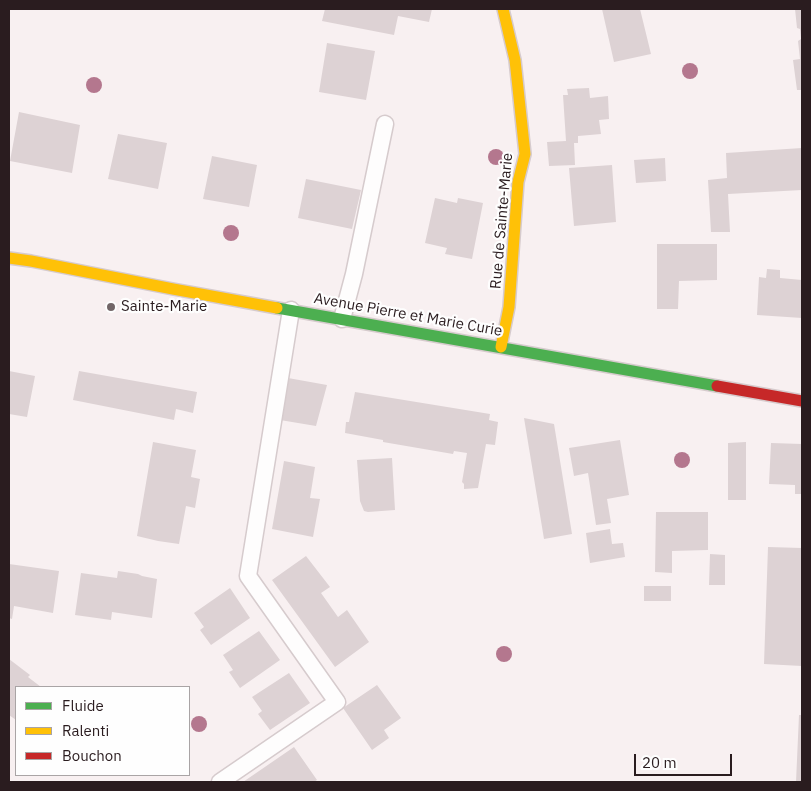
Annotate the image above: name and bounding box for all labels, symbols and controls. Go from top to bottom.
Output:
street label: Rue de Sainte-Marie [487,152,517,290]
street label: Avenue Pierre et Marie Curie [312,290,504,340]
place label: Sainte-Marie [121,298,207,316]
marker: Sainte-Marie [105,301,117,313]
legend [15,686,190,776]
text: Fluide [62,696,104,715]
text: Ralenti [62,721,109,740]
scale bar [636,744,734,776]
text: Bouchon [62,746,122,765]
text: 20 m [642,753,677,772]

